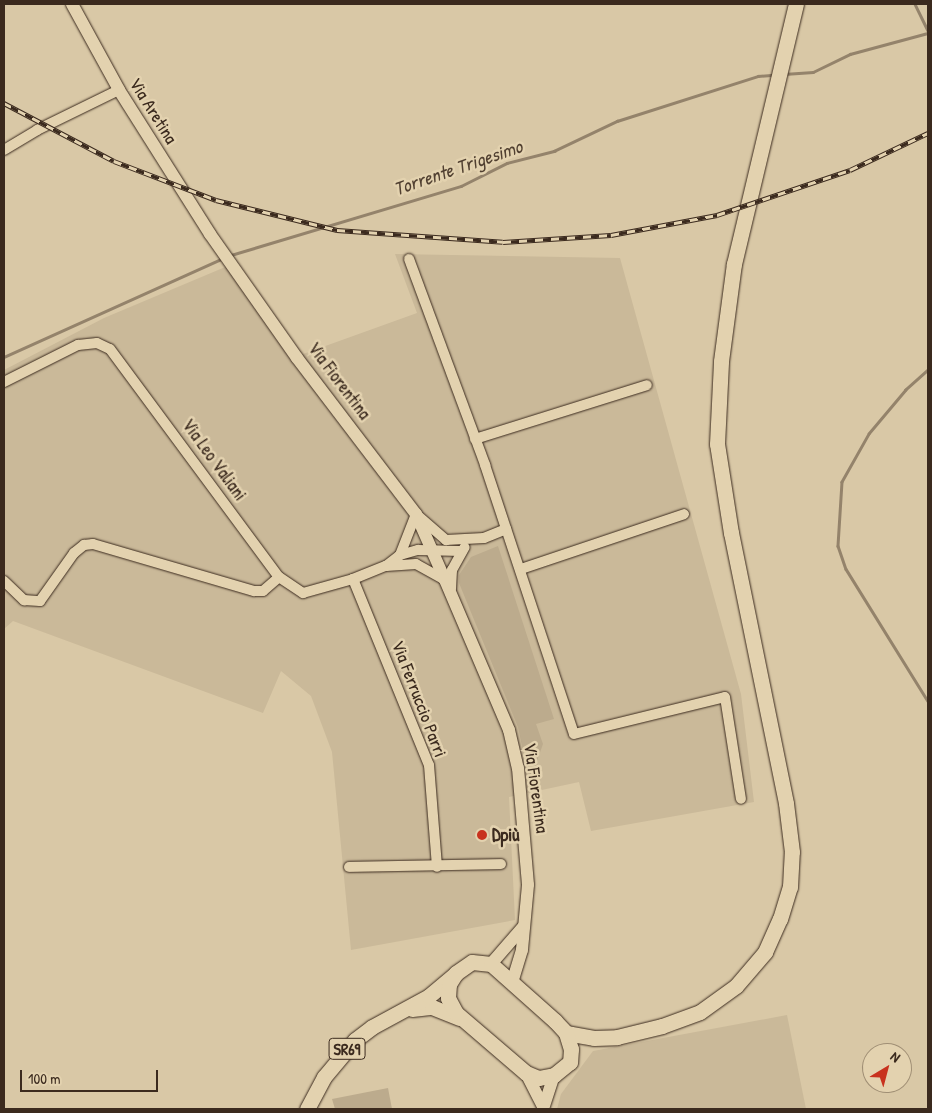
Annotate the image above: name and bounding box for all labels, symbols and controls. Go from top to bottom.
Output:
street label: Via Aretina [124,74,182,148]
water label: Torrente Trigesimo [391,135,525,201]
street label: Via Fiorentina [303,338,375,424]
street label: Via Leo Valiani [177,415,251,505]
street label: Via Ferruccio Parri [387,638,451,760]
street label: Via Fiorentina [519,741,553,835]
place label: Dpiù [492,824,519,846]
marker: Dpiù [476,829,488,841]
road number: SR69 [328,1036,366,1062]
north arrow [862,1043,912,1093]
text: N [887,1047,904,1066]
scale bar [22,1060,160,1092]
text: 100 m [28,1068,61,1089]

